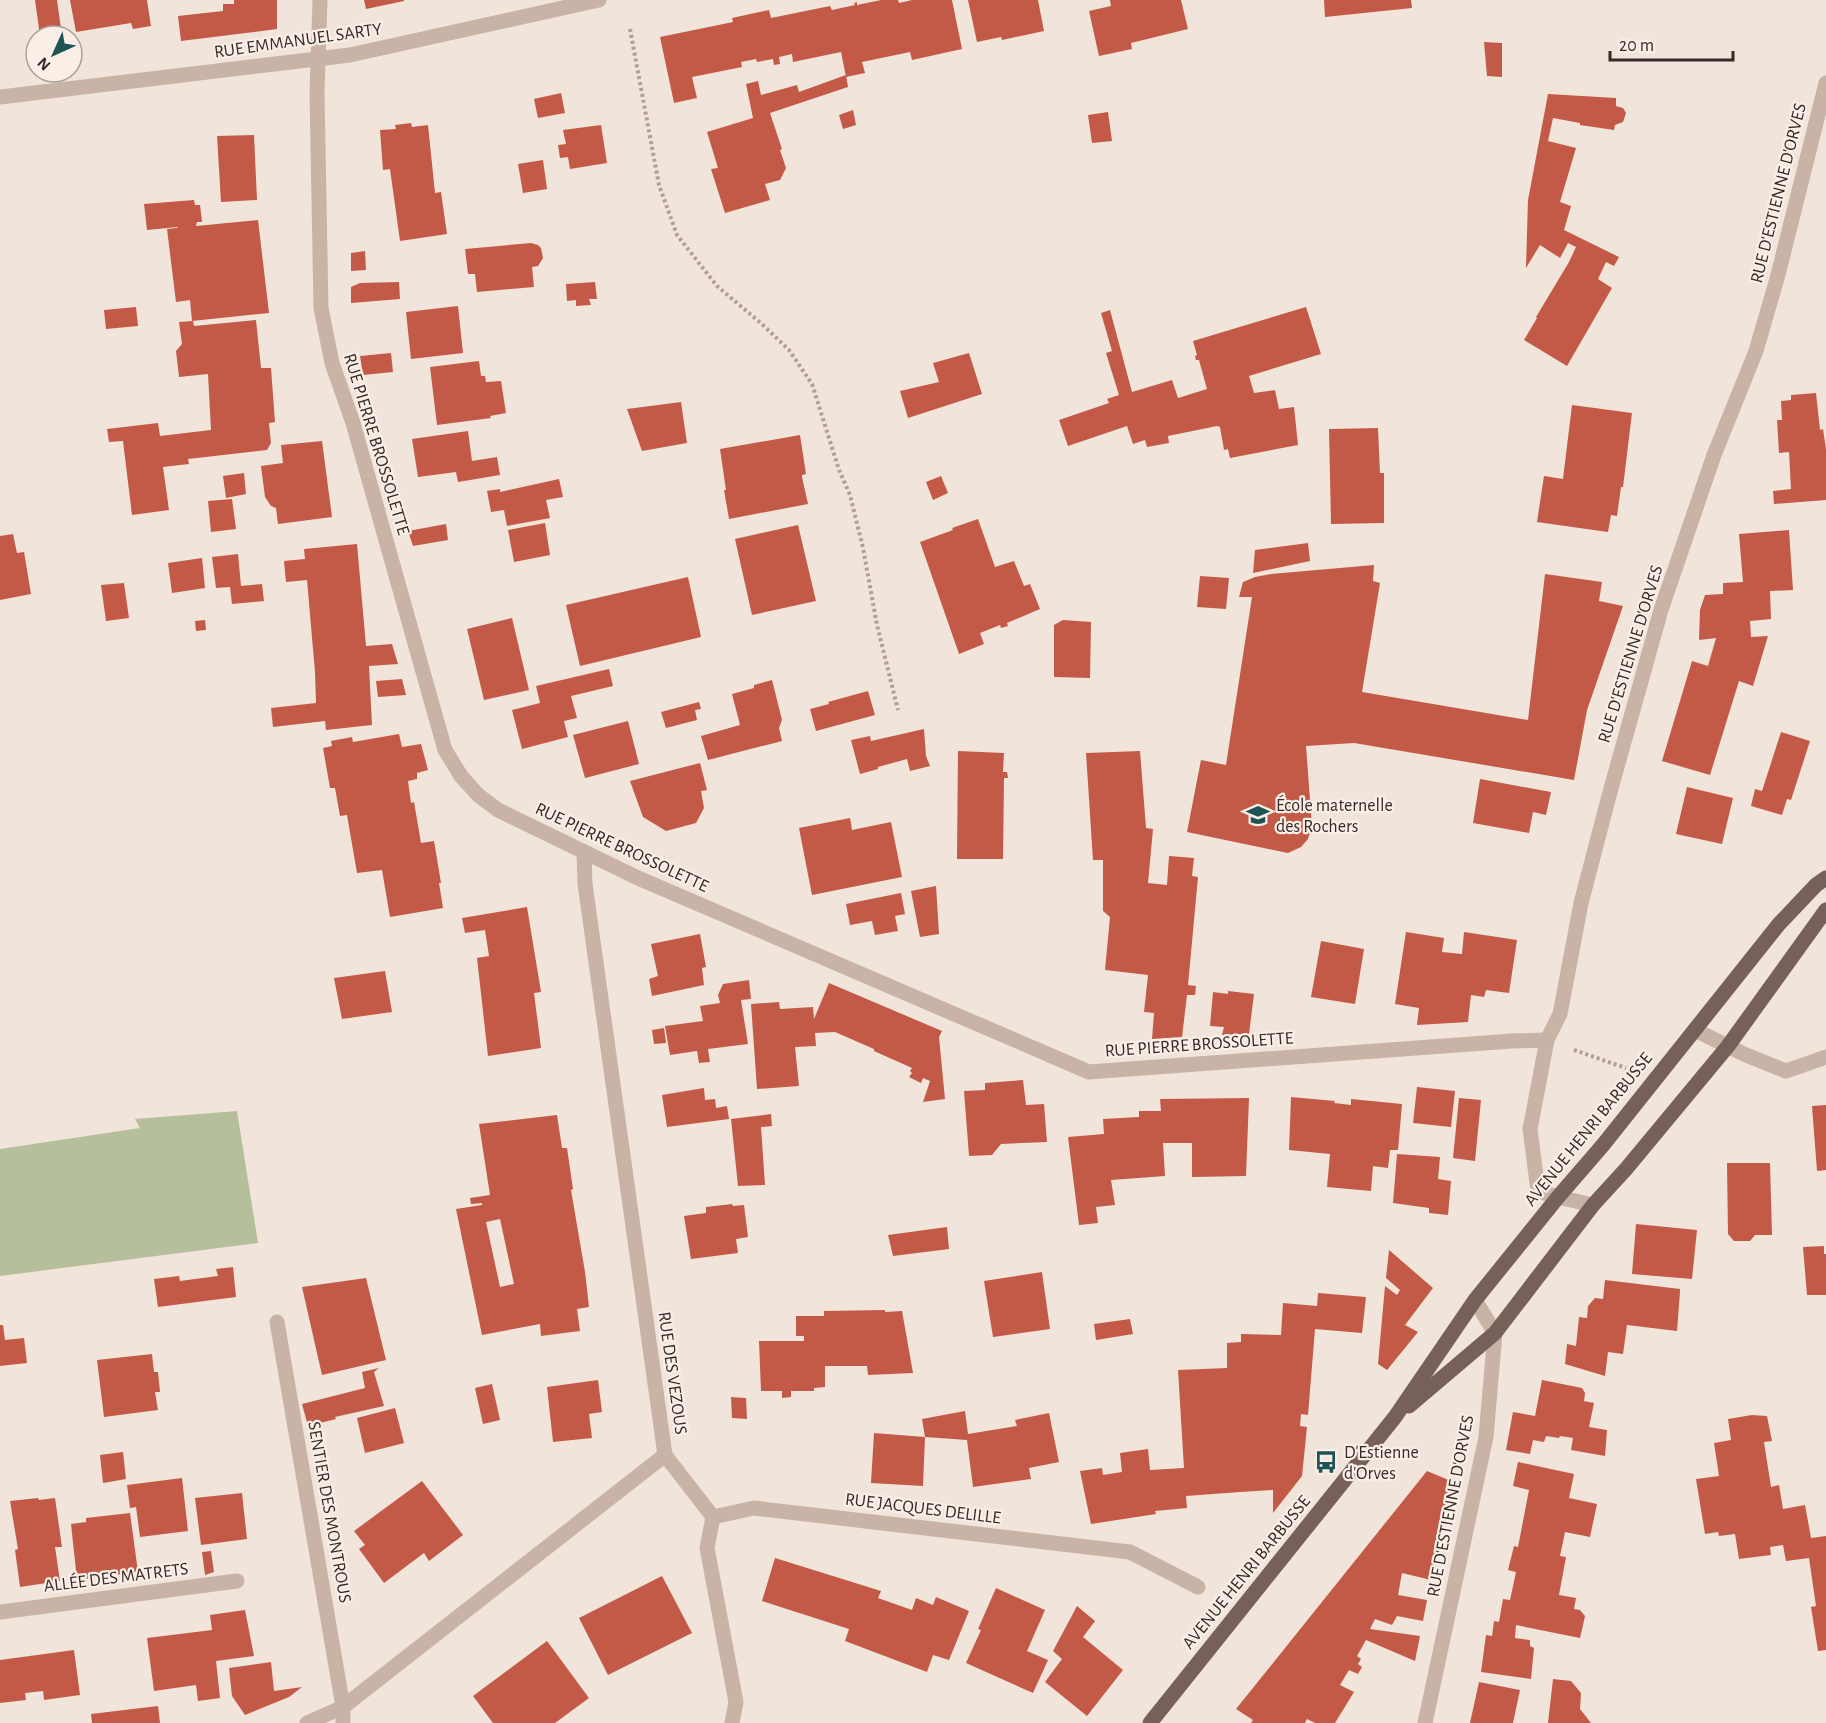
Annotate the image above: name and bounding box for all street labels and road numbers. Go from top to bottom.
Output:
street label: RUE EMMANUEL SARTY [213,20,384,62]
street label: RUE D'ESTIENNE D'ORVES [1748,101,1810,285]
street label: RUE PIERRE BROSSOLETTE [340,351,412,538]
street label: RUE D'ESTIENNE D'ORVES [1595,563,1667,745]
street label: RUE PIERRE BROSSOLETTE [532,800,711,896]
street label: RUE PIERRE BROSSOLETTE [1104,1029,1294,1061]
street label: AVENUE HENRI BARBUSSE [1521,1049,1656,1210]
street label: RUE DES VEZOUS [654,1311,690,1436]
street label: RUE D'ESTIENNE D'ORVES [1425,1414,1477,1599]
street label: SENTIER DES MONTROUS [304,1420,354,1604]
street label: RUE JACQUES DELILLE [844,1491,1002,1528]
street label: AVENUE HENRI BARBUSSE [1179,1492,1314,1653]
street label: ALLÉE DES MATRETS [42,1557,189,1596]

